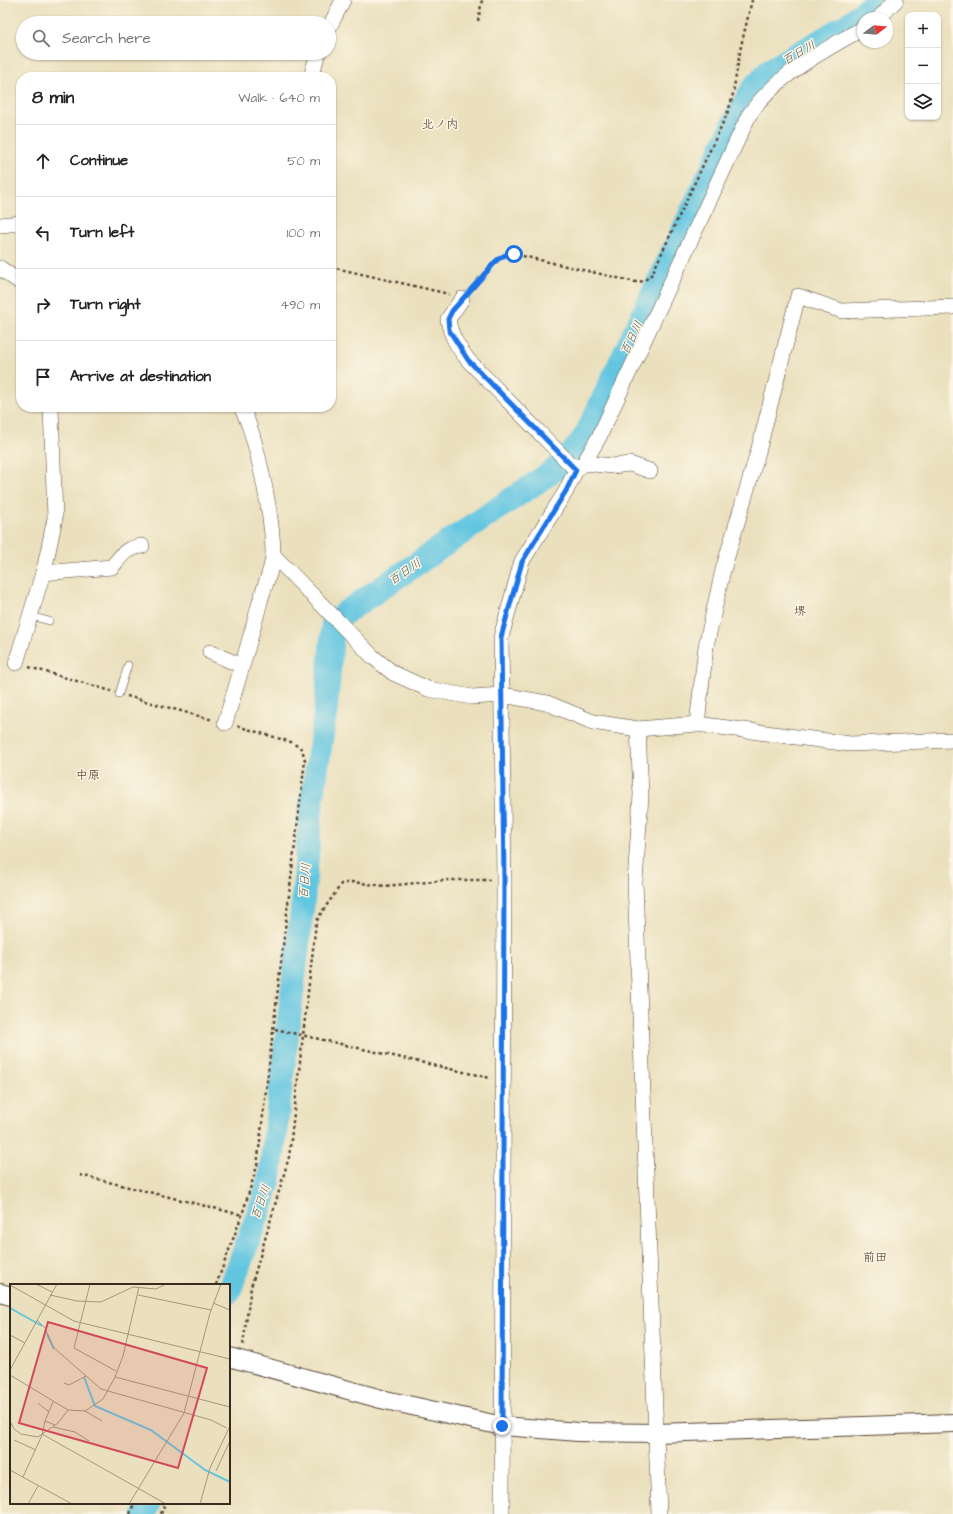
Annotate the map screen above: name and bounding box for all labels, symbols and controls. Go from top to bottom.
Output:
north arrow [857,12,893,48]
map controls [905,12,941,120]
button: + [905,12,941,48]
search box [16,16,336,60]
icon: search [30,27,52,49]
text: Search here [62,28,151,49]
water label: 百日川 [779,37,819,69]
button: − [905,48,941,84]
button: layers [905,84,941,120]
text: 8 min [32,86,74,110]
text: Walk · 640 m [238,89,320,107]
district label: 北ノ内 [422,116,458,133]
icon: ahead [32,150,54,172]
text: Continue [70,150,128,171]
text: 50 m [287,152,320,170]
icon: left [32,222,54,244]
text: Turn left [70,222,134,243]
text: 100 m [287,224,320,242]
route start [505,245,523,263]
icon: right [32,294,54,316]
text: Turn right [70,294,141,315]
text: 490 m [280,296,320,314]
water label: 百日川 [617,318,647,358]
icon: arrive [32,366,54,388]
text: Arrive at destination [70,366,211,387]
water label: 百日川 [385,555,425,589]
district label: 堺 [794,603,806,620]
district label: 中原 [76,767,100,784]
water label: 百日川 [295,862,315,900]
water label: 百日川 [247,1182,275,1222]
district label: 前田 [863,1249,887,1266]
inset map [10,1284,230,1504]
route end [493,1417,511,1435]

